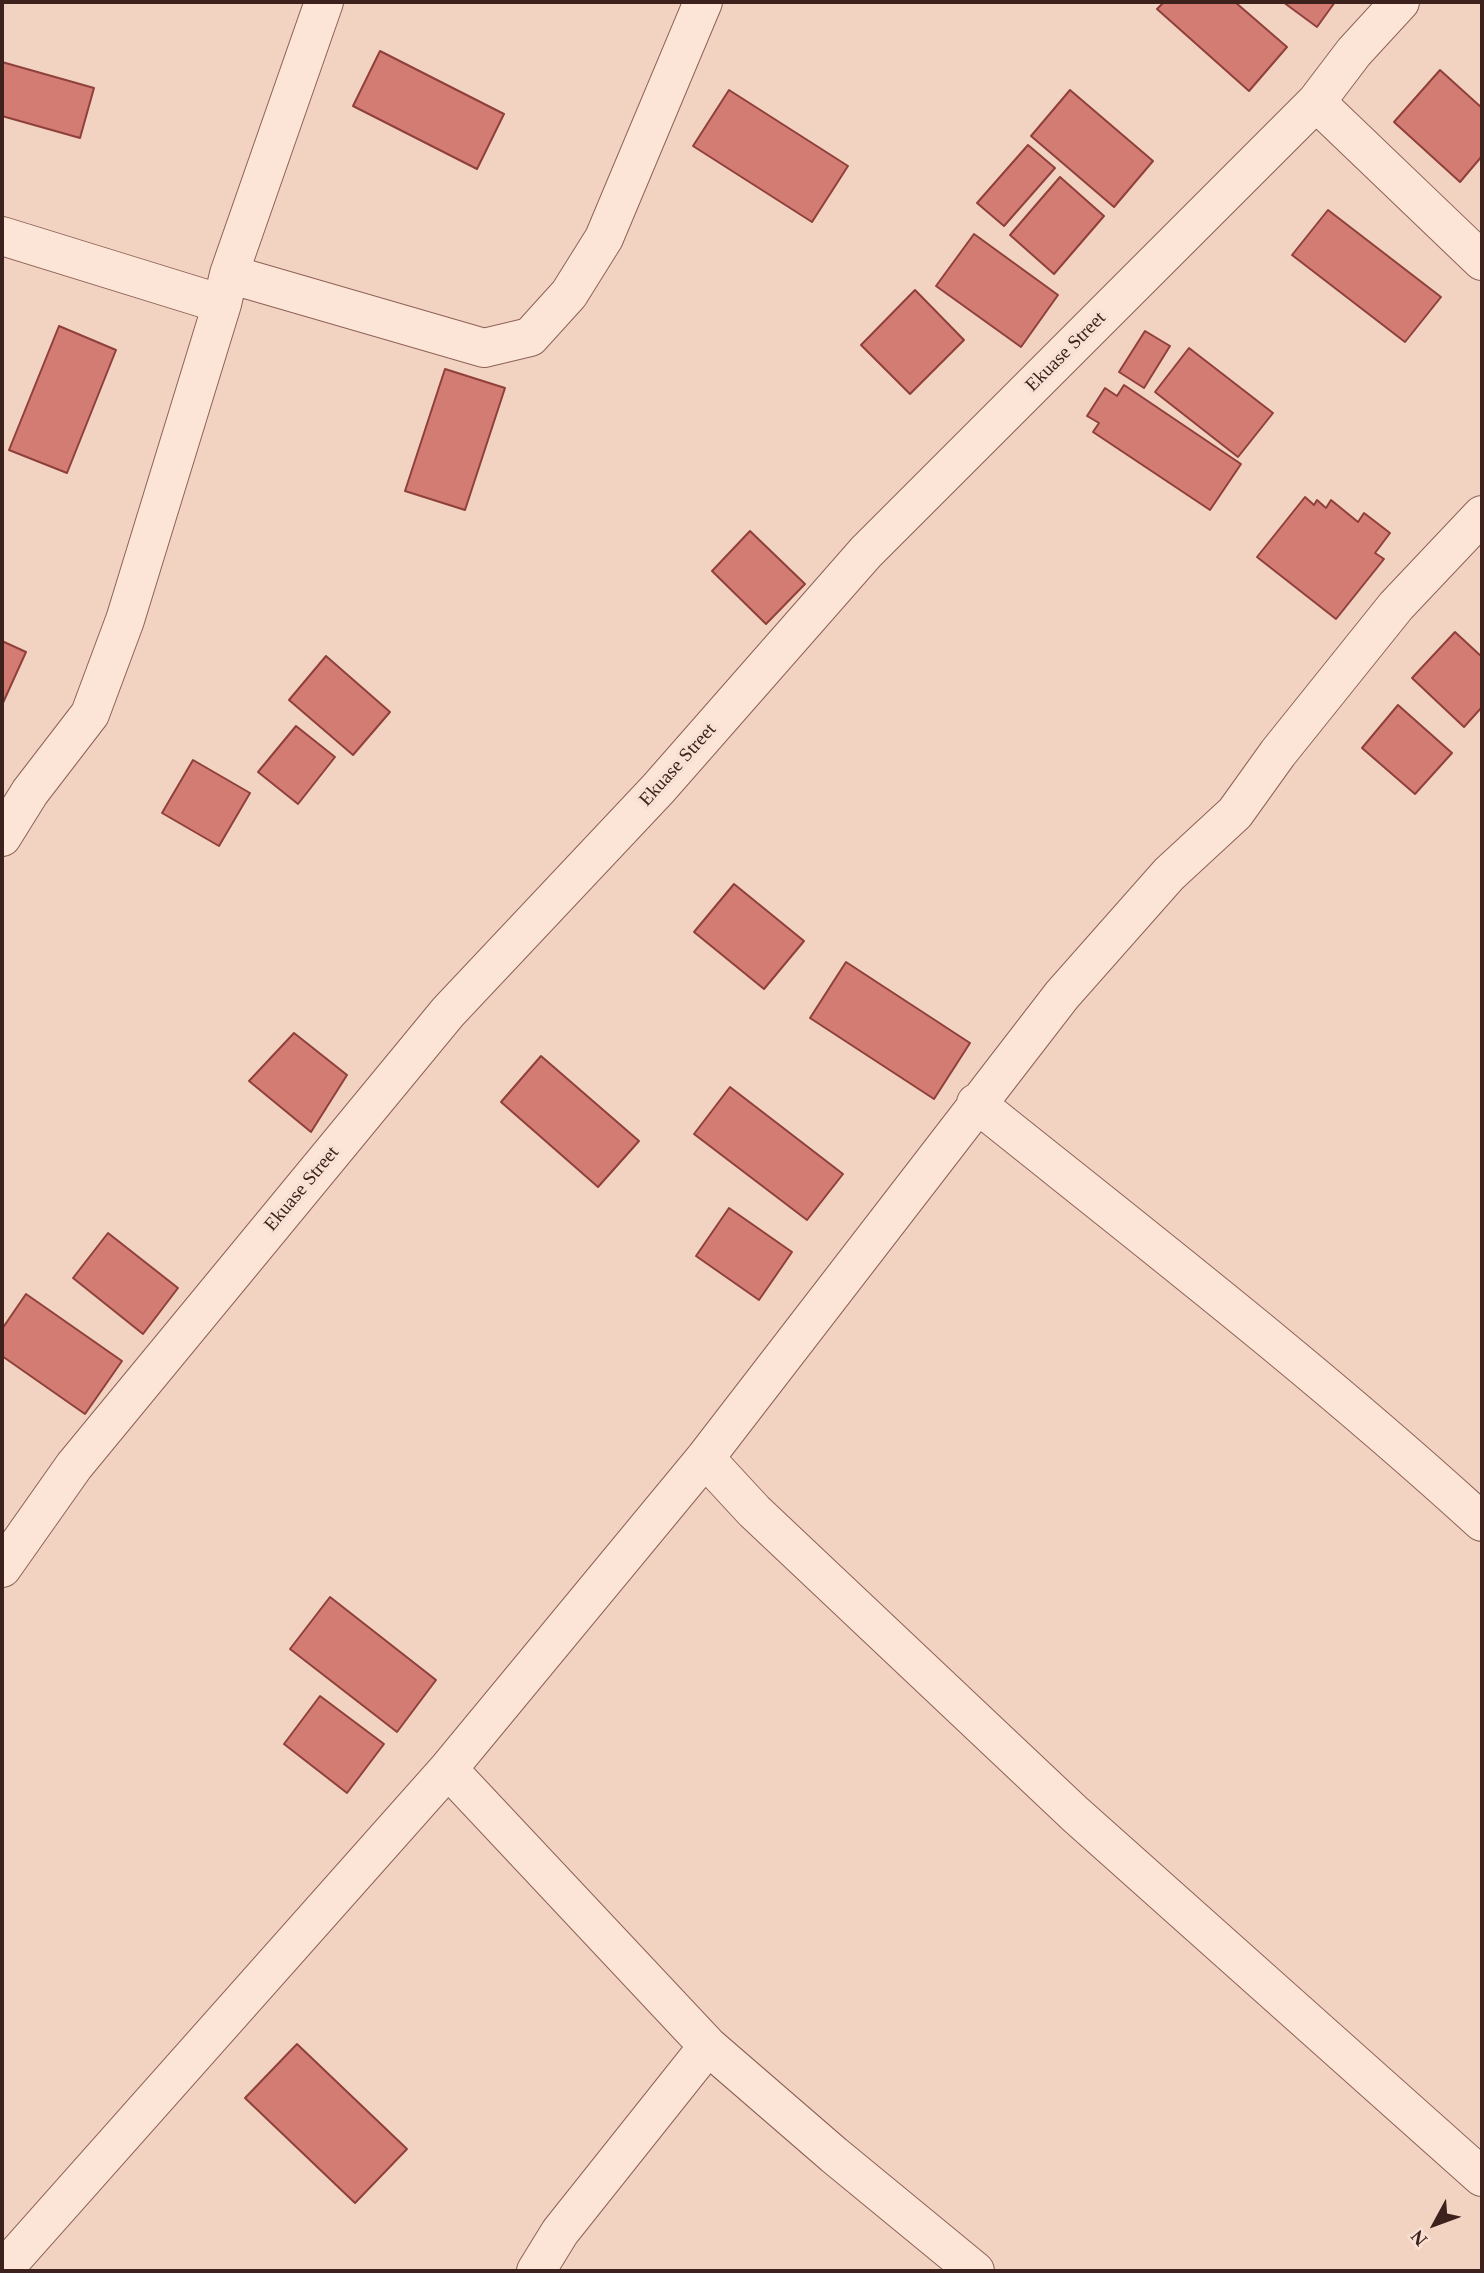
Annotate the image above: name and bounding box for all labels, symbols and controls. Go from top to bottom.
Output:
street label: Ekuase Street [1021,307,1111,397]
street label: Ekuase Street [635,719,721,811]
street label: Ekuase Street [260,1142,344,1236]
north arrow [1400,2189,1470,2259]
text: N [1406,2226,1431,2250]

